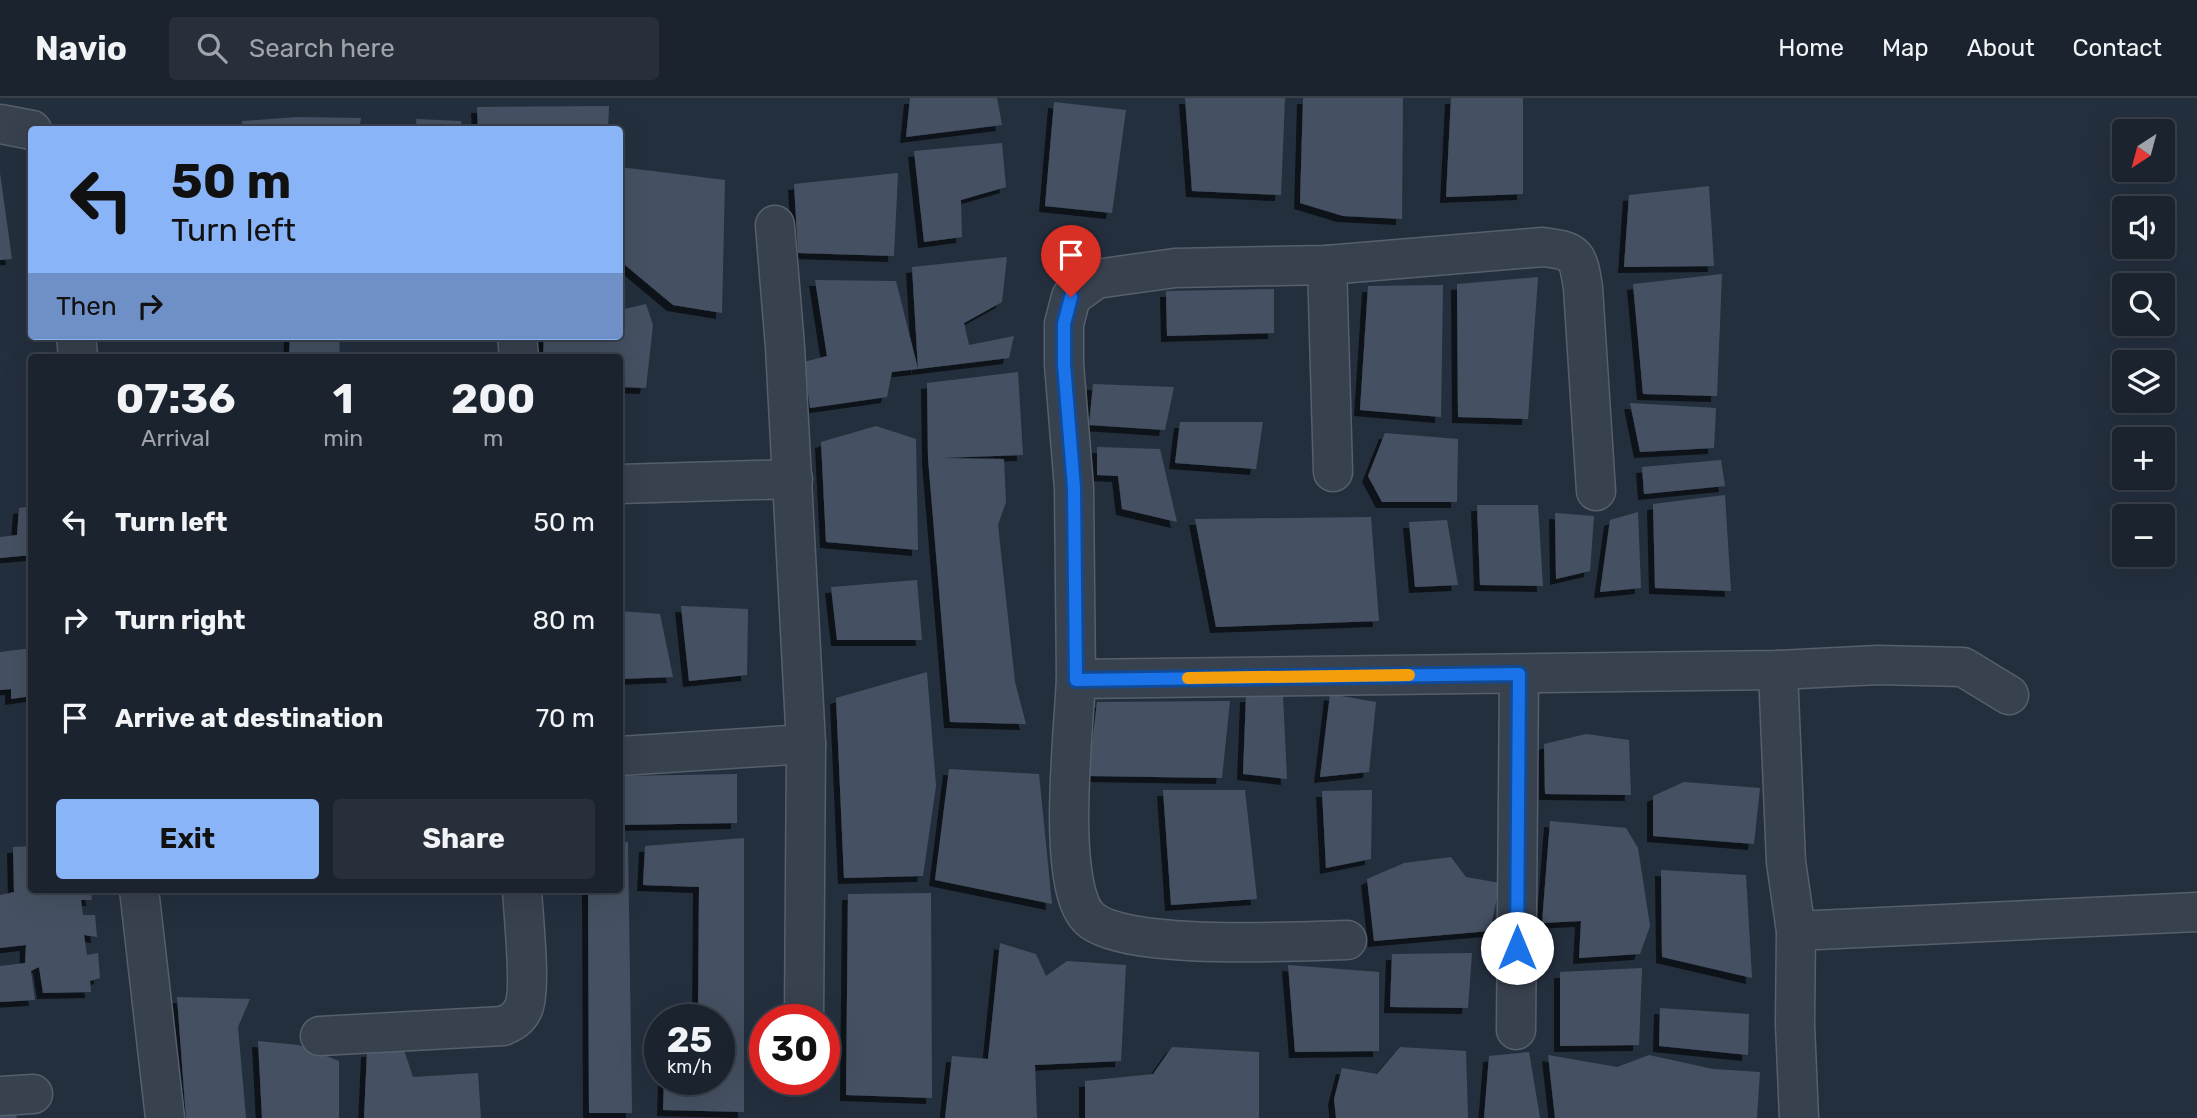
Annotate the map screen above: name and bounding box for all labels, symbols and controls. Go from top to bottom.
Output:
search box [169,17,659,80]
text: Navio [35,29,127,68]
icon: search [193,29,231,67]
text: Search here [249,33,395,64]
text: Home [1778,34,1844,62]
text: Map [1882,34,1929,62]
text: About [1967,34,2035,62]
text: Contact [2073,34,2162,62]
north arrow [2112,119,2175,182]
map controls [2112,119,2175,567]
text: 50 m [171,152,291,210]
icon: left [56,154,147,245]
button: sound [2112,196,2175,259]
text: Turn left [171,211,296,249]
pin [1041,225,1101,297]
icon: arrive [1052,236,1090,274]
button: search [2112,273,2175,336]
icon: right [131,287,169,325]
text: Then [56,291,117,322]
button: layers [2112,350,2175,413]
text: 07:36 [116,374,236,424]
text: 1 [333,374,354,424]
text: 200 [451,374,535,424]
text: Arrival [141,424,210,452]
text: min [323,424,363,452]
text: m [483,424,503,452]
button: + [2112,427,2175,490]
icon: left [56,503,94,541]
button: − [2112,504,2175,567]
text: Turn left [115,507,227,538]
text: 50 m [534,507,595,538]
icon: right [56,601,94,639]
text: Turn right [115,605,245,636]
text: 80 m [532,605,595,636]
icon: arrive [56,699,94,737]
text: Arrive at destination [115,703,383,734]
text: 70 m [536,703,595,734]
button: Exit [56,799,319,879]
button: Share [333,799,595,879]
position arrow [1480,911,1554,985]
speed limit sign: 30 [749,1004,840,1095]
text: 25 [667,1019,712,1061]
text: km/h [667,1056,712,1078]

